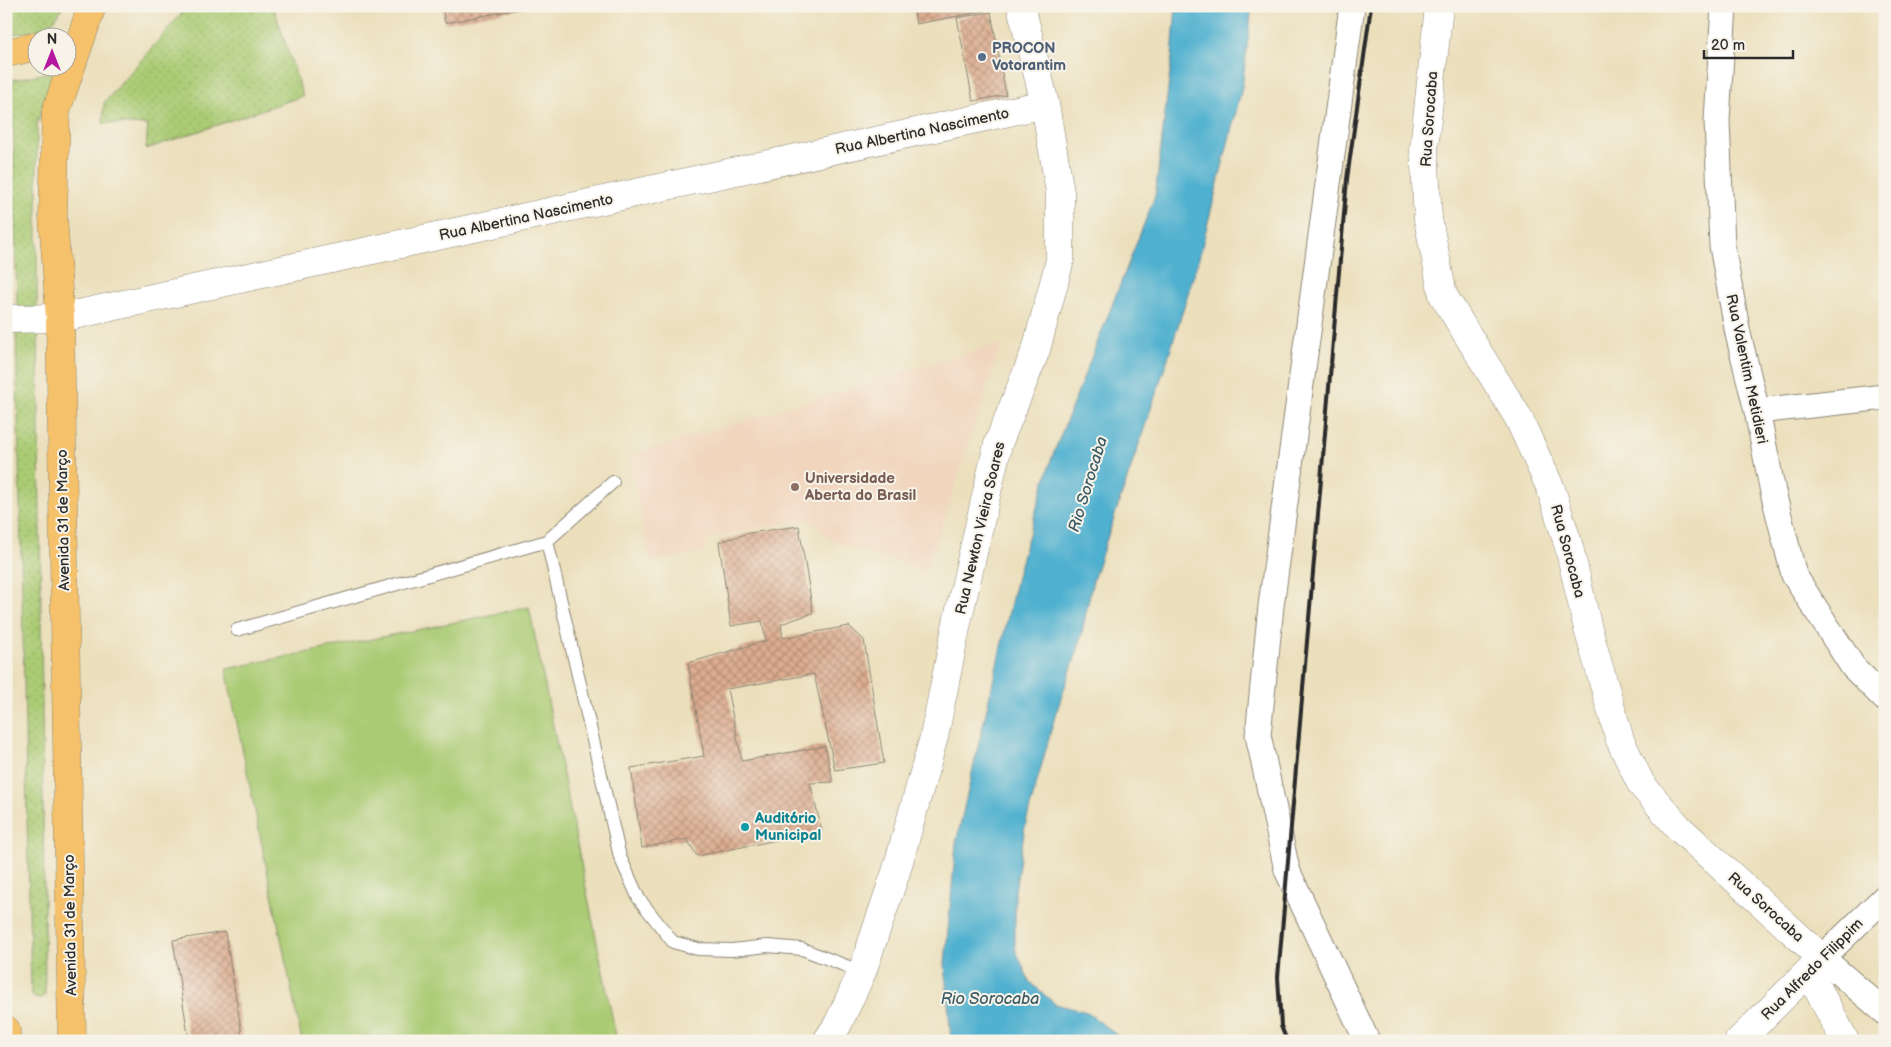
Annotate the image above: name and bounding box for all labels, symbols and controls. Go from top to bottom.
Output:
north arrow [28,28,78,78]
scale bar [1704,28,1792,60]
text: N [47,31,57,48]
text: 20 m [1711,36,1745,55]
place label: PROCON Votorantim [992,39,1066,75]
marker: PROCON Votorantim [976,51,988,63]
street label: Rua Sorocaba [1417,71,1442,168]
street label: Rua Albertina Nascimento [833,104,1011,159]
street label: Rua Albertina Nascimento [437,190,615,245]
street label: Rua Valentim Metidieri [1721,292,1772,446]
water label: Rio Sorocaba [1065,434,1112,534]
street label: Rua Newton Vieira Soares [951,439,1010,616]
street label: Avenida 31 de Março [53,449,74,591]
place label: Universidade Aberta do Brasil [804,469,916,505]
marker: Universidade Aberta do Brasil [789,481,801,493]
street label: Rua Sorocaba [1546,502,1589,600]
place label: Auditório Municipal [754,809,821,845]
marker: Auditório Municipal [739,821,751,833]
street label: Avenida 31 de Março [60,854,81,996]
street label: Rua Sorocaba [1724,868,1808,947]
street label: Rua Alfredo Filippim [1757,914,1867,1024]
water label: Rio Sorocaba [941,990,1039,1009]

